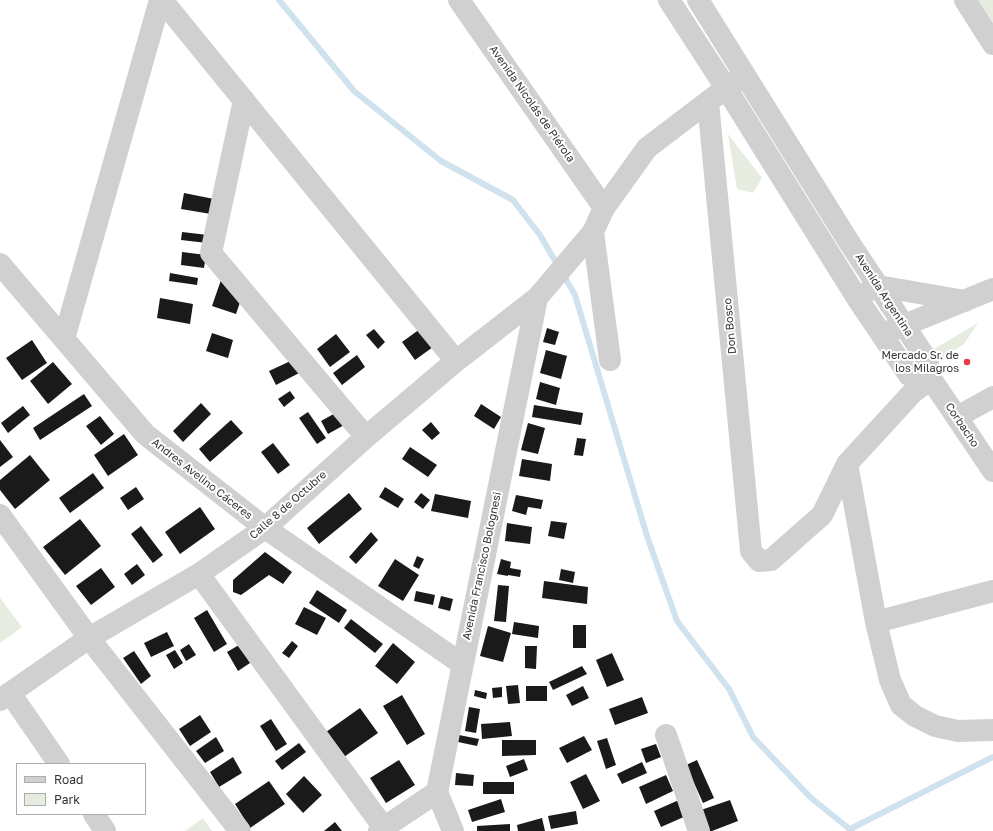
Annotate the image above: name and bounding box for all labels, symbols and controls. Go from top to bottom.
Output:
street label: Avenida Nicolás de Piérola [487,43,577,165]
street label: Avenida Argentina [852,251,916,339]
street label: Don Bosco [721,297,739,355]
place label: Mercado Sr. de los Milagros [881,349,959,375]
marker: Mercado Sr. de los Milagros [962,357,972,367]
street label: Corbacho [942,400,982,450]
street label: Andres Avelino Cáceres [149,436,255,522]
street label: Calle 8 de Octubre [247,468,329,542]
street label: Avenida Francisco Bolognesi [460,491,504,641]
legend [16,763,146,815]
text: Road [54,772,83,787]
text: Park [54,792,80,807]

